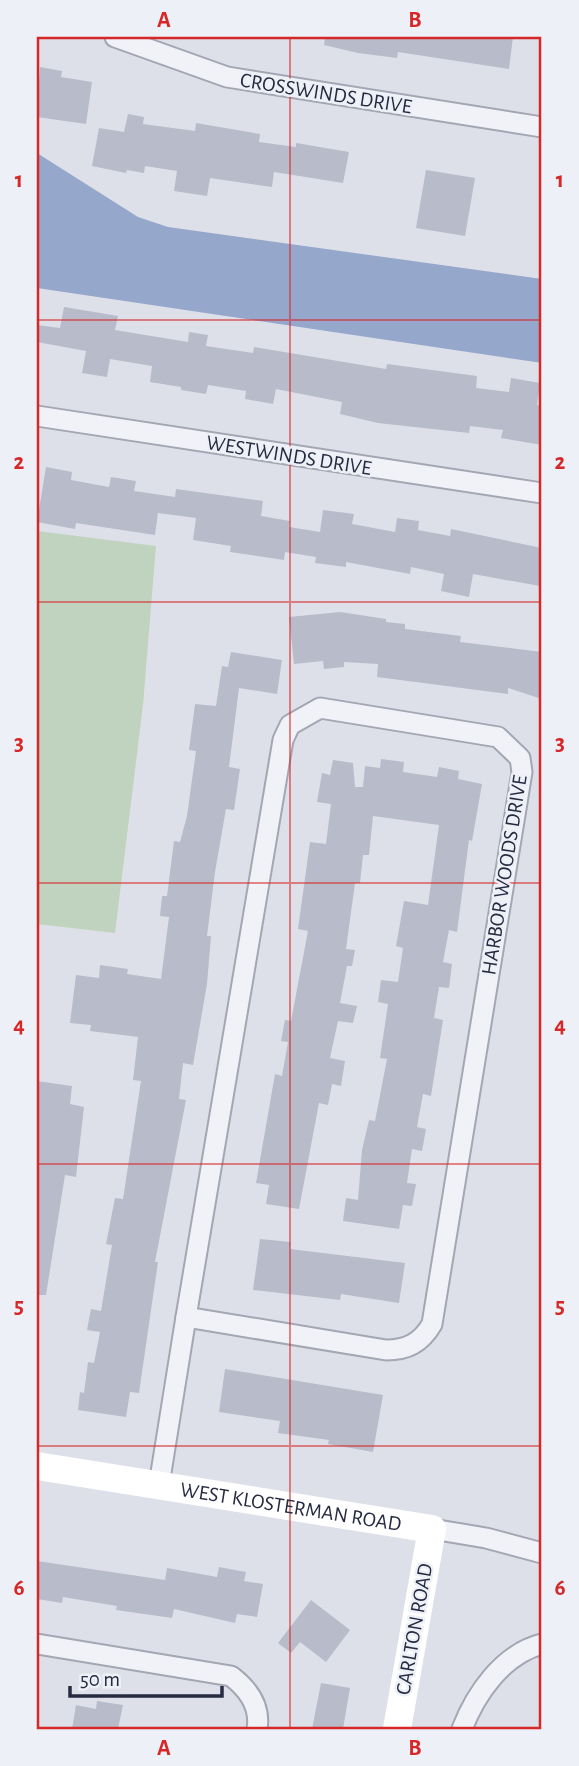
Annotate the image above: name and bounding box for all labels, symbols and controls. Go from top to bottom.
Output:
text: A [157,9,171,32]
text: B [408,9,422,32]
street label: CROSSWINDS DRIVE [239,70,413,117]
text: 1 [15,169,23,192]
text: 1 [556,169,564,192]
street label: WESTWINDS DRIVE [205,432,373,479]
text: 2 [14,451,25,474]
text: 2 [555,451,566,474]
text: 3 [14,732,24,755]
text: 3 [555,732,565,755]
street label: HARBOR WOODS DRIVE [478,773,531,977]
text: 4 [13,1014,25,1037]
text: 4 [554,1014,566,1037]
text: 5 [14,1295,24,1318]
text: 5 [555,1295,565,1318]
street label: WEST KLOSTERMAN ROAD [179,1479,403,1535]
street label: CARLTON ROAD [393,1562,436,1696]
text: 6 [13,1577,25,1600]
text: 6 [554,1577,566,1600]
scale bar [70,1654,222,1698]
text: 50 m [80,1669,120,1690]
text: A [157,1737,171,1760]
text: B [408,1737,422,1760]

